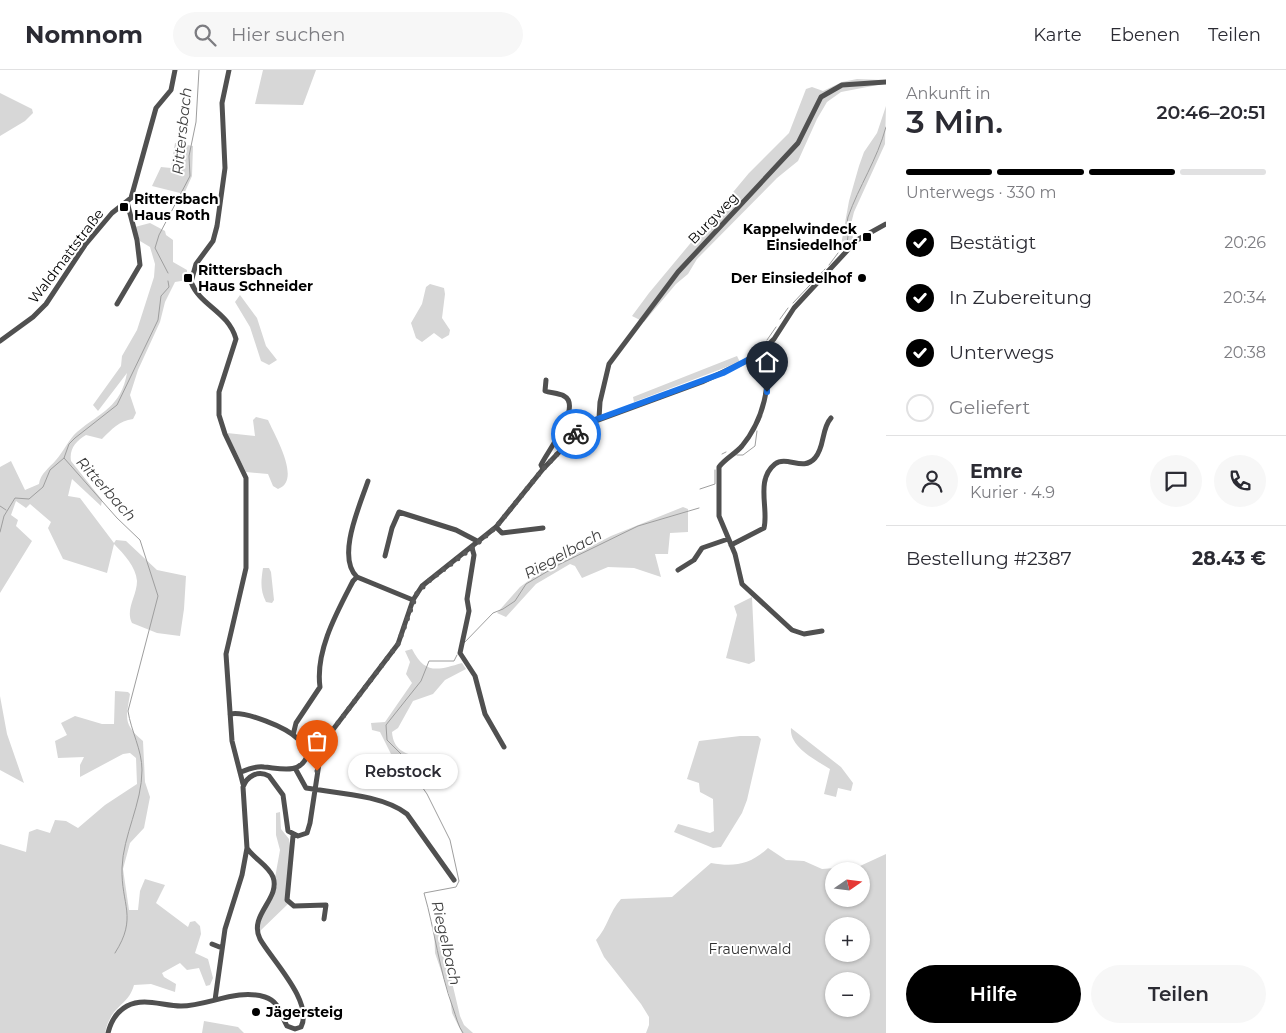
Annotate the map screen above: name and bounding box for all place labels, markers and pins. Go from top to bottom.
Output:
place label: Rittersbach Haus Roth [134,190,219,224]
marker: Rittersbach Haus Roth [118,201,130,213]
place label: Kappelwindeck Einsiedelhof [743,220,858,254]
marker: Kappelwindeck Einsiedelhof [861,231,873,243]
place label: Rittersbach Haus Schneider [198,261,313,295]
place label: Der Einsiedelhof [731,269,853,287]
marker: Rittersbach Haus Schneider [182,272,194,284]
marker: Der Einsiedelhof [856,272,868,284]
pin [746,341,788,392]
pin [296,720,338,771]
callout: Rebstock [347,754,457,788]
place label: Jägersteig [265,1003,343,1021]
marker: Jägersteig [250,1006,262,1018]

